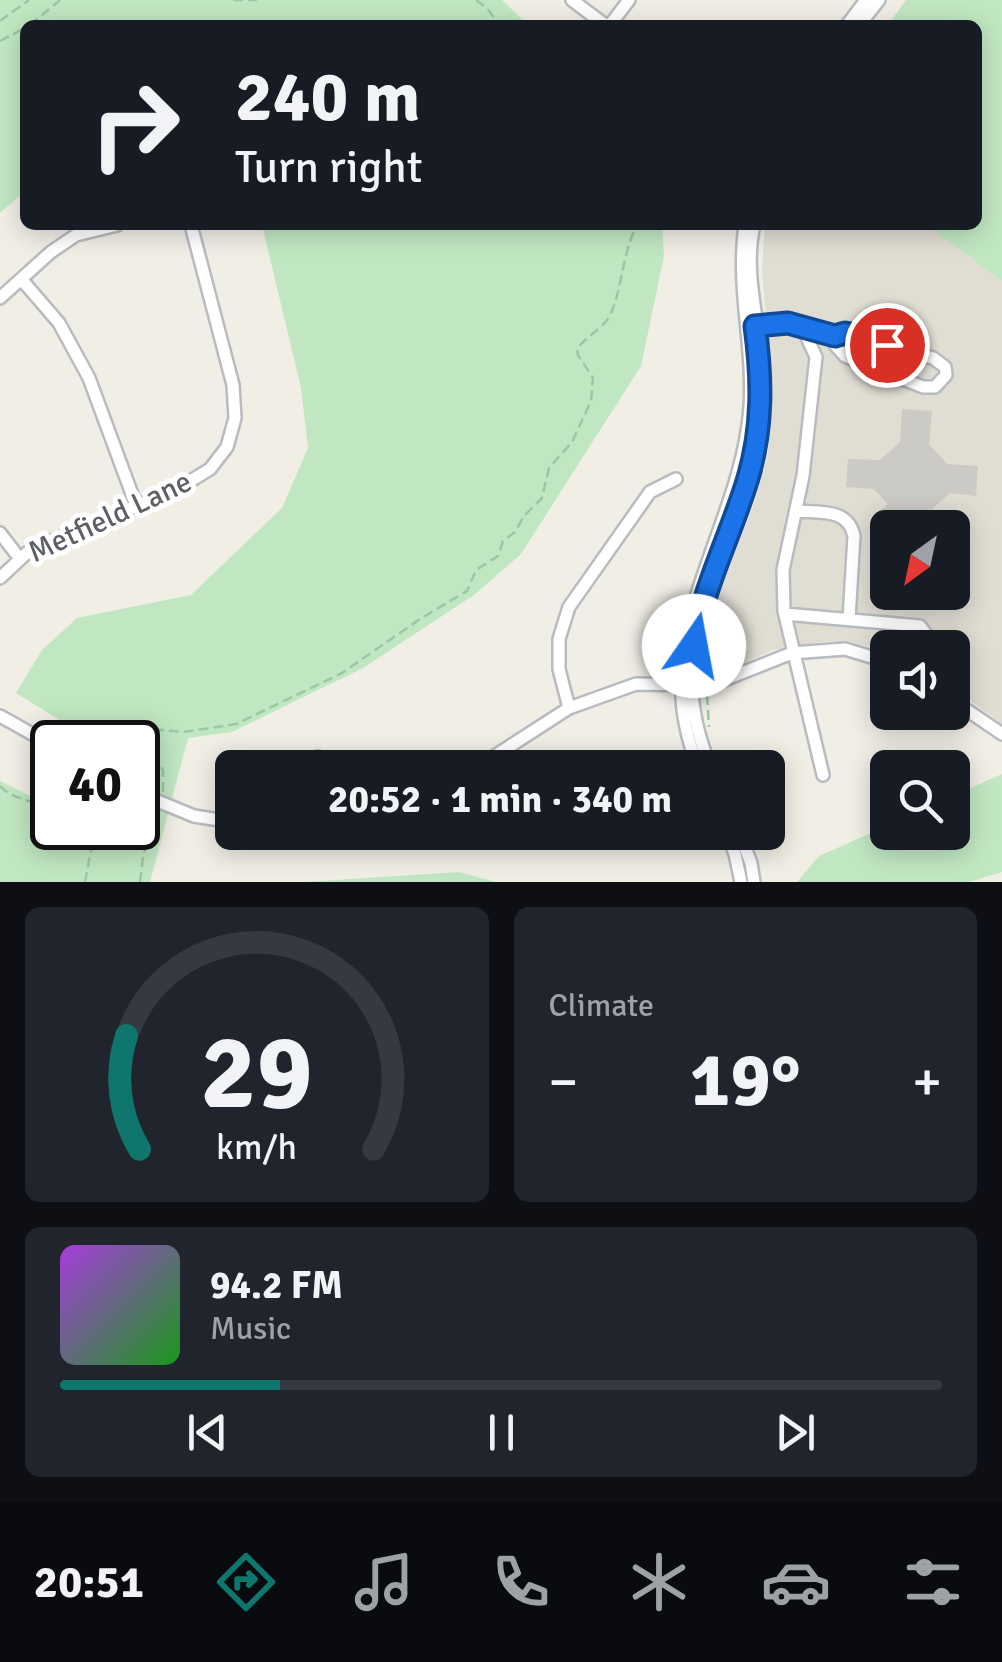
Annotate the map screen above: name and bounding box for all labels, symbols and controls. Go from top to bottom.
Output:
text: 240 m [235,54,420,140]
icon: right [70,60,200,190]
text: Turn right [235,140,423,195]
pin [845,303,930,388]
icon: arrive [860,318,915,373]
street label: Metfield Lane [23,463,197,571]
north arrow [870,510,970,610]
map controls [870,510,970,850]
position arrow [642,594,746,698]
button: sound [870,630,970,730]
speed limit sign: 40 [30,720,160,850]
button: search [870,750,970,850]
text: 20:52 · 1 min · 340 m [328,776,672,823]
text: Climate [549,986,654,1025]
text: 29 [201,1009,313,1137]
text: 19° [690,1034,801,1127]
text: − [549,1048,578,1116]
text: + [912,1048,942,1116]
text: km/h [216,1125,297,1169]
text: 94.2 FM [210,1262,343,1309]
text: Music [210,1309,291,1348]
icon: previous [180,1405,235,1460]
icon: pause [474,1405,529,1460]
icon: next [768,1405,823,1460]
icon: directions [211,1547,281,1617]
icon: music [349,1547,419,1617]
icon: phone [486,1547,556,1617]
icon: climate [624,1547,694,1617]
icon: car [761,1547,831,1617]
icon: filters [898,1547,968,1617]
text: 20:51 [34,1555,144,1610]

